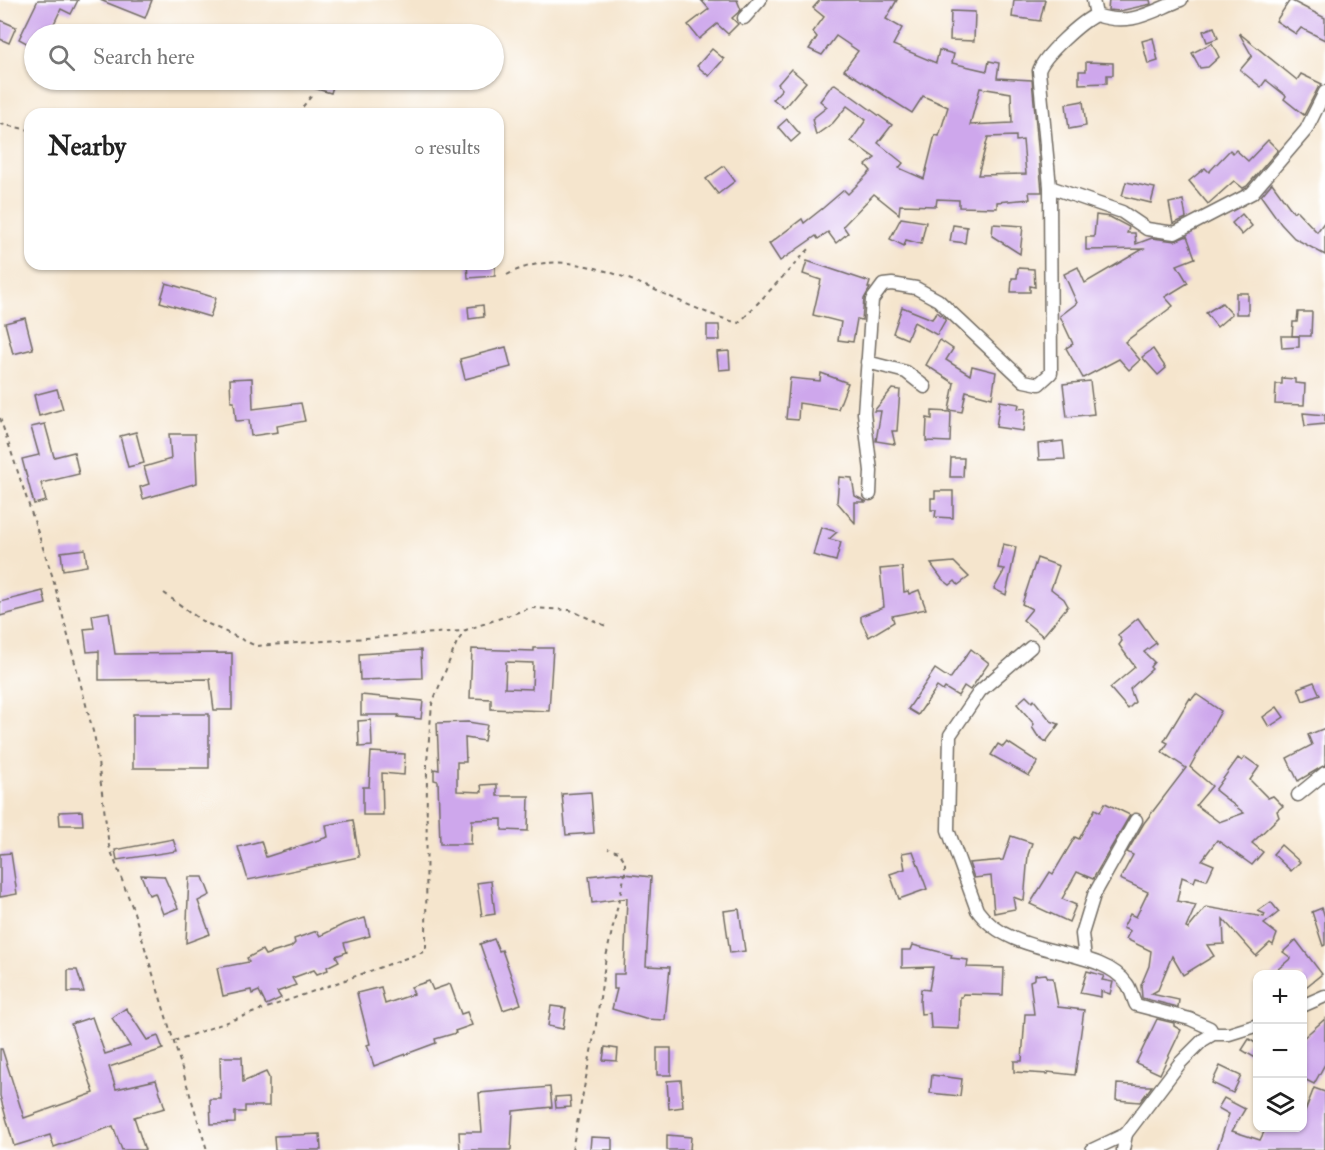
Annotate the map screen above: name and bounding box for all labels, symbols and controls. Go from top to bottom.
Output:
search box [24,24,504,90]
icon: search [45,41,78,74]
text: Search here [93,43,195,71]
text: Nearby [48,131,126,163]
text: 0 results [414,135,480,160]
map controls [1253,970,1307,1132]
button: + [1253,970,1307,1024]
button: − [1253,1024,1307,1078]
button: layers [1253,1078,1307,1132]

